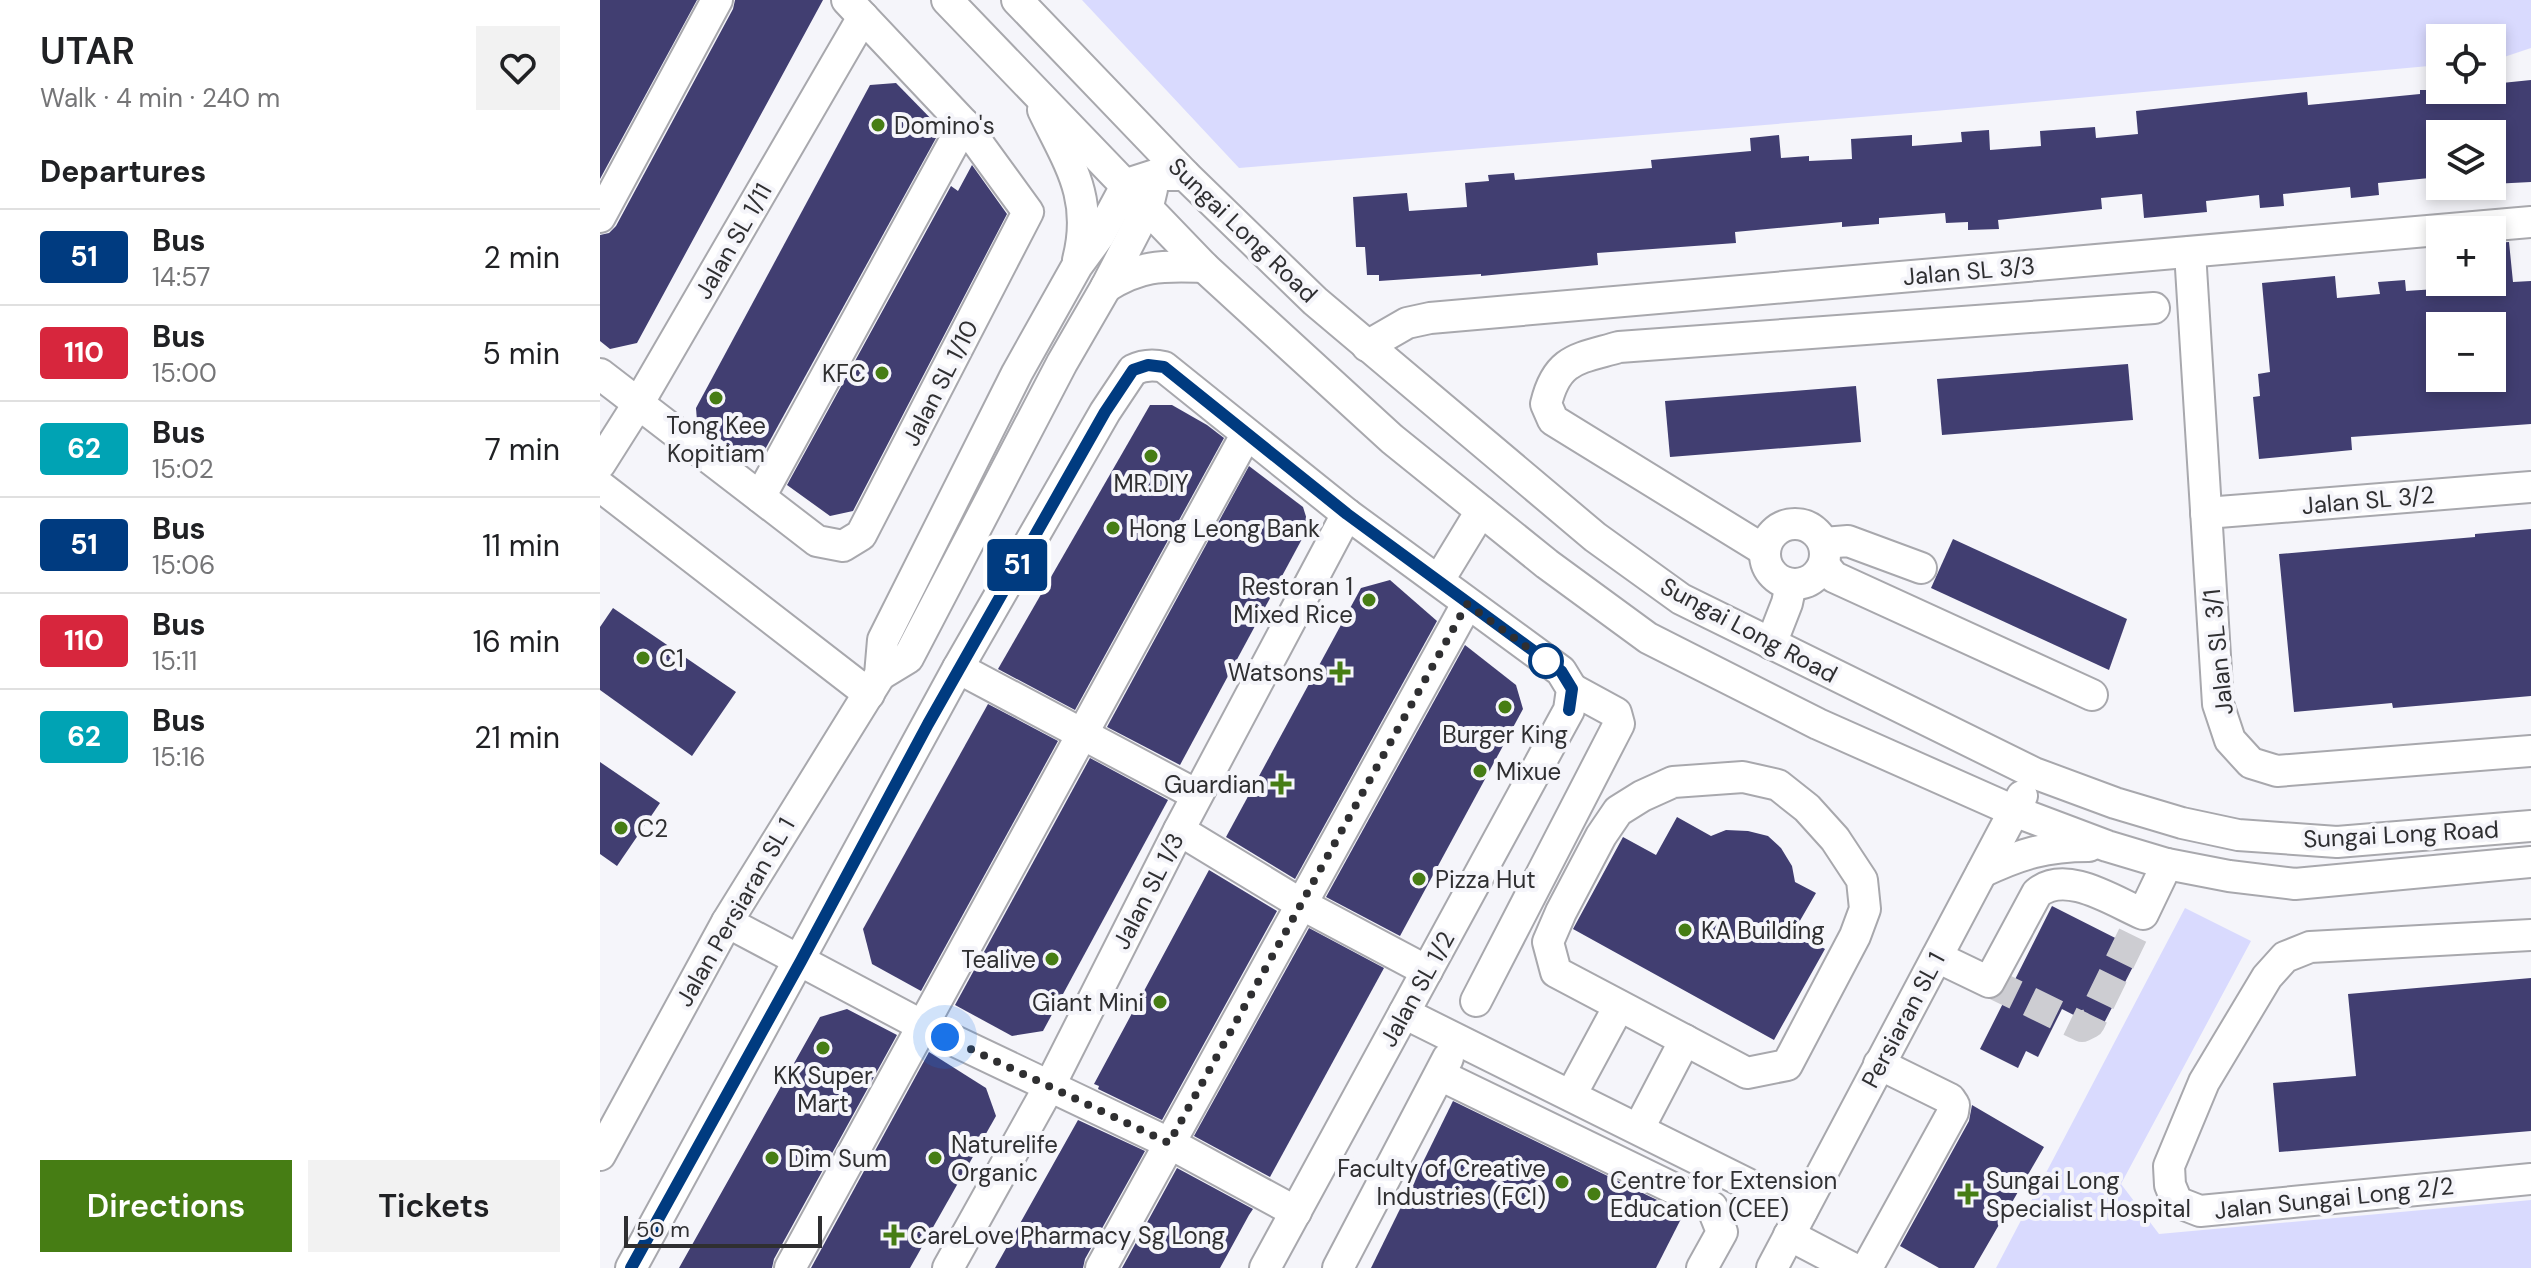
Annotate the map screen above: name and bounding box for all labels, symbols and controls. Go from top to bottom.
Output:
map controls [2426,24,2506,392]
button: locate [2426,24,2506,104]
text: UTAR [40,26,135,76]
button: heart [476,26,560,110]
text: Walk · 4 min · 240 m [40,81,280,115]
place label: Domino's [894,110,995,141]
marker: Domino's [869,116,887,134]
button: layers [2426,120,2506,200]
street label: Sungai Long Road [1162,151,1324,309]
text: Departures [40,152,206,191]
street label: Jalan SL 1/11 [687,178,779,304]
button: + [2426,216,2506,296]
text: Bus [152,221,206,260]
text: 51 [70,238,98,275]
text: 2 min [484,238,560,277]
street label: Jalan SL 3/3 [1902,250,2036,292]
text: 14:57 [152,260,210,294]
button: − [2426,312,2506,392]
street label: Jalan SL 1/10 [895,315,985,451]
text: Bus [152,317,206,356]
text: 110 [64,334,104,371]
text: 5 min [483,334,560,373]
text: 15:00 [152,356,217,390]
place label: KFC [822,358,866,389]
marker: KFC [873,364,891,382]
marker: Tong Kee Kopitiam [707,389,725,407]
place label: Tong Kee Kopitiam [666,410,766,469]
text: Bus [152,413,206,452]
text: 62 [67,430,101,467]
text: 7 min [485,430,560,469]
marker: MR.DIY [1142,447,1160,465]
text: 15:02 [152,452,214,486]
place label: MR.DIY [1113,468,1189,499]
street label: Jalan SL 3/2 [2300,479,2436,521]
text: Bus [152,509,206,548]
place label: Hong Leong Bank [1129,513,1320,544]
marker: Hong Leong Bank [1104,519,1122,537]
text: 51 [70,526,98,563]
text: 11 min [482,526,560,565]
line badge: 51 [981,539,1053,591]
text: 51 [1003,546,1031,583]
text: 15:06 [152,548,215,582]
street label: Sungai Long Road [1655,570,1843,690]
place label: Restoran 1 Mixed Rice [1233,571,1353,630]
street label: Jalan SL 3/1 [2196,587,2240,717]
marker: Restoran 1 Mixed Rice [1360,591,1378,609]
text: Bus [152,605,206,644]
text: 110 [64,622,104,659]
text: 16 min [473,622,560,661]
place label: C1 [659,643,684,674]
text: 15:11 [152,644,197,678]
unlabelled marker [1529,644,1563,678]
marker: C1 [634,649,652,667]
place label: Watsons [1228,657,1324,688]
marker: Watsons [1331,663,1349,681]
marker: Burger King [1496,698,1514,716]
text: Bus [152,701,206,740]
text: 62 [67,718,101,755]
text: 21 min [474,718,560,757]
place label: Burger King [1442,719,1568,750]
text: 15:16 [152,740,206,774]
place label: Mixue [1496,756,1561,787]
marker: Mixue [1471,762,1489,780]
place label: Guardian [1164,769,1265,800]
marker: Guardian [1272,775,1290,793]
street label: Jalan Persiaran SL 1 [668,812,802,1012]
place label: C2 [637,813,668,844]
street label: Sungai Long Road [2302,813,2500,855]
marker: C2 [612,819,630,837]
street label: Jalan SL 1/3 [1105,827,1191,955]
place label: Pizza Hut [1435,864,1536,895]
marker: Pizza Hut [1410,870,1428,888]
place label: KA Building [1701,915,1825,946]
marker: KA Building [1676,921,1694,939]
street label: Jalan SL 1/2 [1373,926,1461,1052]
place label: Tealive [961,944,1036,975]
street label: Persiaran SL 1 [1854,947,1952,1093]
marker: Tealive [1043,950,1061,968]
place label: Giant Mini [1032,987,1144,1018]
marker: Giant Mini [1151,993,1169,1011]
your location [925,1017,965,1057]
marker: KK Super Mart [814,1039,832,1057]
place label: KK Super Mart [773,1060,873,1119]
place label: Naturelife Organic [951,1129,1058,1188]
place label: Dim Sum [788,1143,887,1174]
marker: Dim Sum [763,1149,781,1167]
marker: Naturelife Organic [926,1149,944,1167]
place label: Faculty of Creative Industries (FCI) [1337,1153,1546,1212]
button: Directions [40,1160,292,1252]
button: Tickets [308,1160,560,1252]
place label: Centre for Extension Education (CEE) [1610,1165,1837,1224]
place label: Sungai Long Specialist Hospital [1986,1165,2191,1224]
street label: Jalan Sungai Long 2/2 [2213,1170,2455,1226]
marker: Faculty of Creative Industries (FCI) [1553,1173,1571,1191]
marker: Sungai Long Specialist Hospital [1957,1183,1979,1205]
marker: Centre for Extension Education (CEE) [1585,1185,1603,1203]
scale bar [624,1212,822,1248]
text: 50 m [636,1215,690,1244]
place label: CareLove Pharmacy Sg Long [910,1220,1225,1251]
marker: CareLove Pharmacy Sg Long [885,1226,903,1244]

